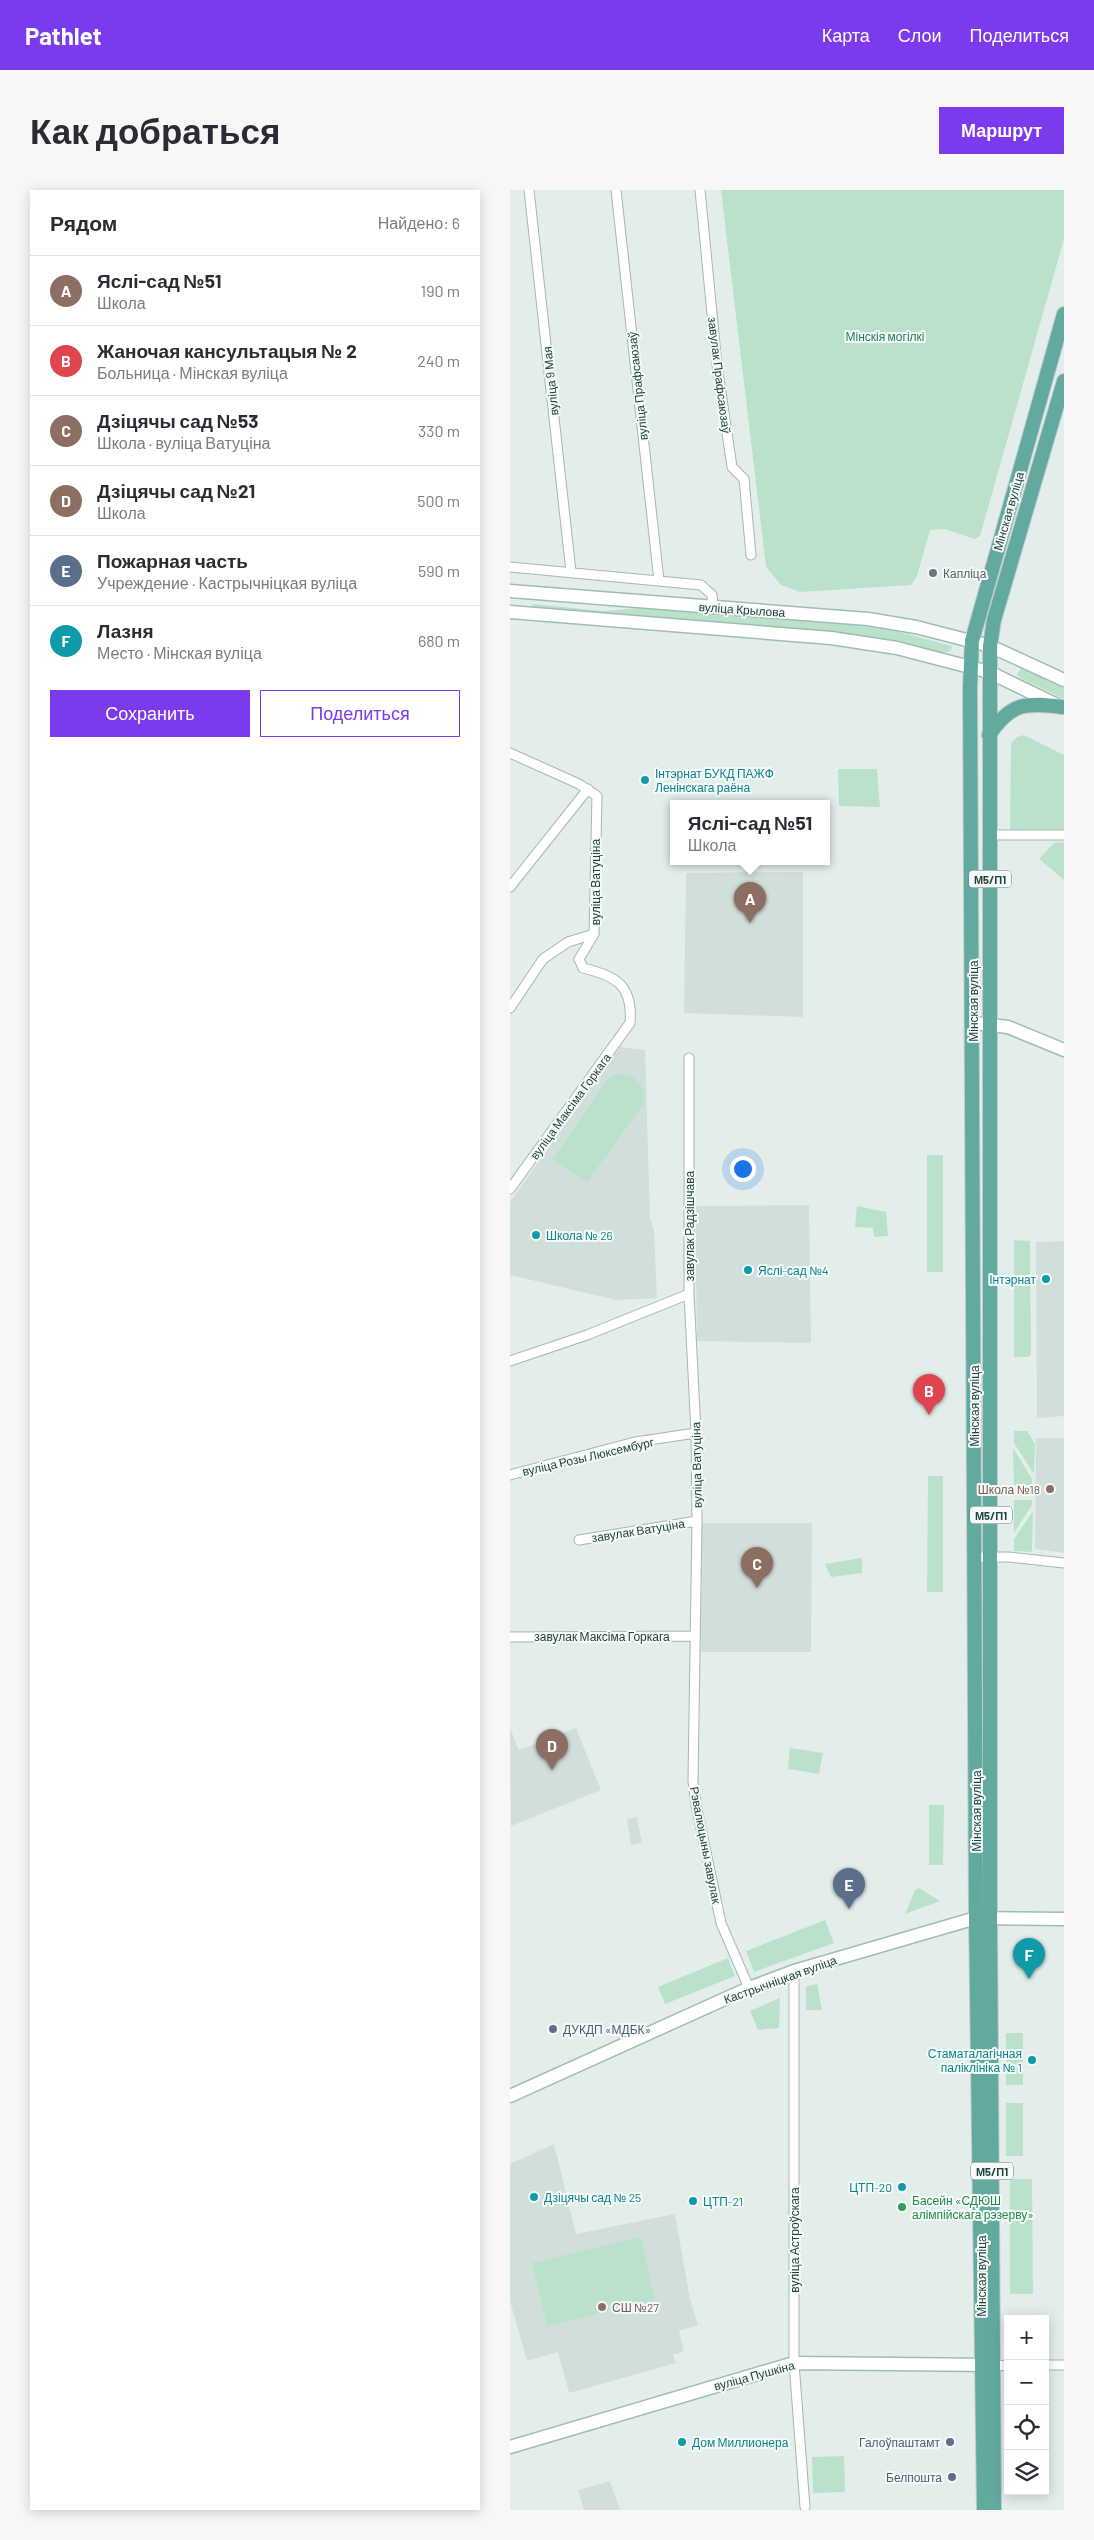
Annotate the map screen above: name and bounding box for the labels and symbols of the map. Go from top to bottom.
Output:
street label: завулак Прафсаюзаў [705,316,734,434]
park label: Мінскія могілкі [846,329,925,343]
street label: вуліца Прафсаюзаў [624,331,651,441]
street label: вуліца 9 Мая [539,346,562,416]
street label: Мінская вуліца [990,470,1027,552]
place label: Капліца [943,566,987,581]
marker: Капліца [927,567,939,579]
street label: вуліца Крылова [698,599,786,620]
place label: Інтэрнат БУКД ПАЖФ Ленінскага раёна [655,766,774,795]
marker: Інтэрнат БУКД ПАЖФ Ленінскага раёна [639,774,651,786]
street label: вуліца Ватуціна [588,839,603,925]
road number: М5/П1 [969,871,1011,888]
pin: A [734,882,766,923]
street label: Мінская вуліца [966,960,981,1042]
street label: вуліца Максіма Горкага [527,1050,614,1162]
your location [730,1156,756,1182]
street label: завулак Радзішчава [682,1171,697,1281]
place label: Школа № 26 [546,1228,613,1242]
marker: Школа № 26 [530,1229,542,1241]
place label: Яслі-сад №4 [758,1263,829,1278]
marker: Яслі-сад №4 [742,1264,754,1276]
place label: Інтэрнат [989,1272,1036,1287]
marker: Інтэрнат [1040,1273,1052,1285]
street label: Мінская вуліца [967,1365,982,1447]
pin: B [913,1374,945,1415]
street label: вуліца Ватуціна [688,1421,705,1508]
street label: вуліца Розы Люксембург [521,1434,656,1479]
place label: Школа №18 [978,1482,1040,1496]
marker: Школа №18 [1044,1483,1056,1495]
road number: М5/П1 [970,1506,1012,1524]
street label: завулак Ватуціна [590,1516,686,1545]
pin: C [741,1547,773,1588]
street label: завулак Максіма Горкага [534,1629,670,1644]
pin: D [536,1729,568,1770]
street label: Мінская вуліца [969,1770,984,1852]
street label: Рэвалюцыны завулак [687,1785,724,1906]
pin: E [833,1868,865,1909]
pin: F [1013,1938,1045,1979]
street label: Кастрычніцкая вуліца [722,1952,839,2007]
place label: ДУКДП «МДБК» [563,2022,651,2037]
marker: ДУКДП «МДБК» [547,2023,559,2035]
place label: Стаматалагічная паліклініка № 1 [928,2046,1022,2074]
marker: Стаматалагічная паліклініка № 1 [1026,2054,1038,2066]
road number: М5/П1 [971,2162,1013,2180]
place label: ЦТП-20 [849,2180,892,2195]
marker: ЦТП-20 [896,2181,908,2193]
street label: вуліца Астроўскага [787,2187,802,2293]
place label: Дзіцячы сад № 25 [544,2190,641,2205]
marker: Дзіцячы сад № 25 [528,2191,540,2203]
place label: Басейн «СДЮШ алімпійскага рэзерву» [912,2193,1034,2222]
place label: ЦТП-21 [703,2194,743,2209]
marker: ЦТП-21 [687,2195,699,2207]
marker: Басейн «СДЮШ алімпійскага рэзерву» [896,2201,908,2213]
street label: Мінская вуліца [974,2235,989,2317]
place label: СШ №27 [612,2300,659,2314]
marker: СШ №27 [596,2301,608,2313]
street label: вуліца Пушкіна [712,2357,796,2393]
place label: Дом Миллионера [692,2435,789,2450]
place label: Галоўпаштамт [859,2435,941,2450]
marker: Дом Миллионера [676,2436,688,2448]
marker: Галоўпаштамт [944,2436,956,2448]
place label: Белпошта [886,2470,942,2484]
marker: Белпошта [946,2471,958,2483]

